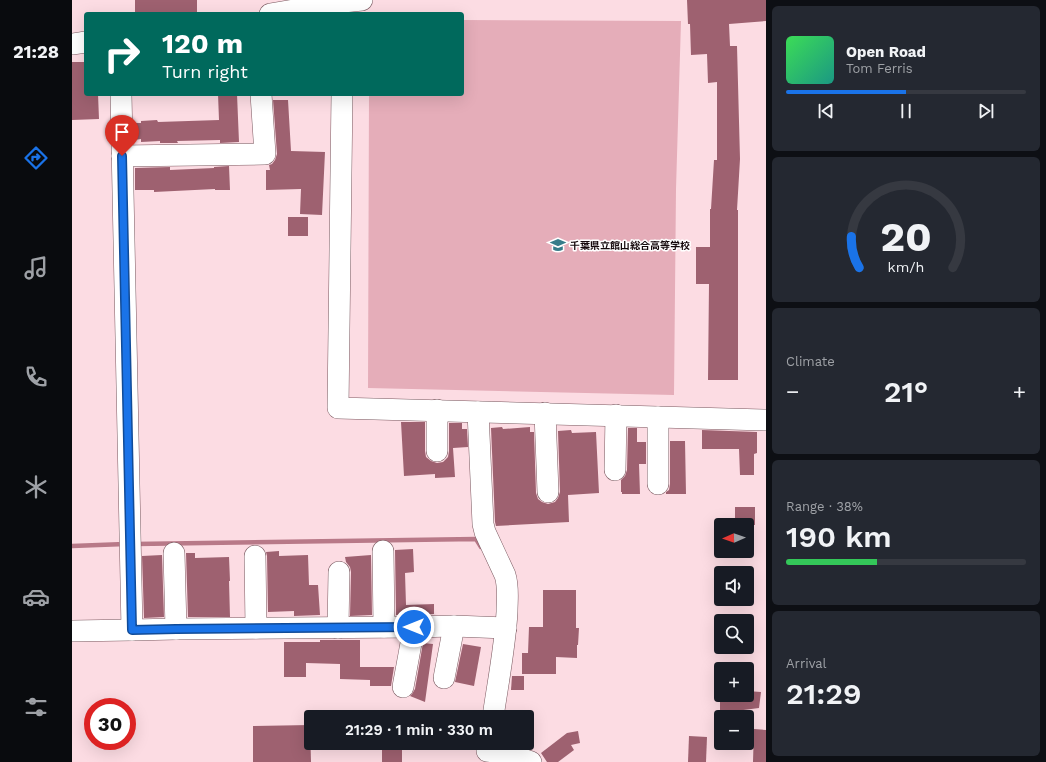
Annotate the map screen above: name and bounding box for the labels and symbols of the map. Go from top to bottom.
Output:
pin [105,115,139,156]
school or university icon: 千葉県立館山総合高等学校 [549,236,567,254]
place label: 千葉県立館山総合高等学校 [570,240,690,251]
north arrow [714,518,754,558]
position arrow [393,606,435,648]
speed limit sign: 30 [84,698,136,750]

